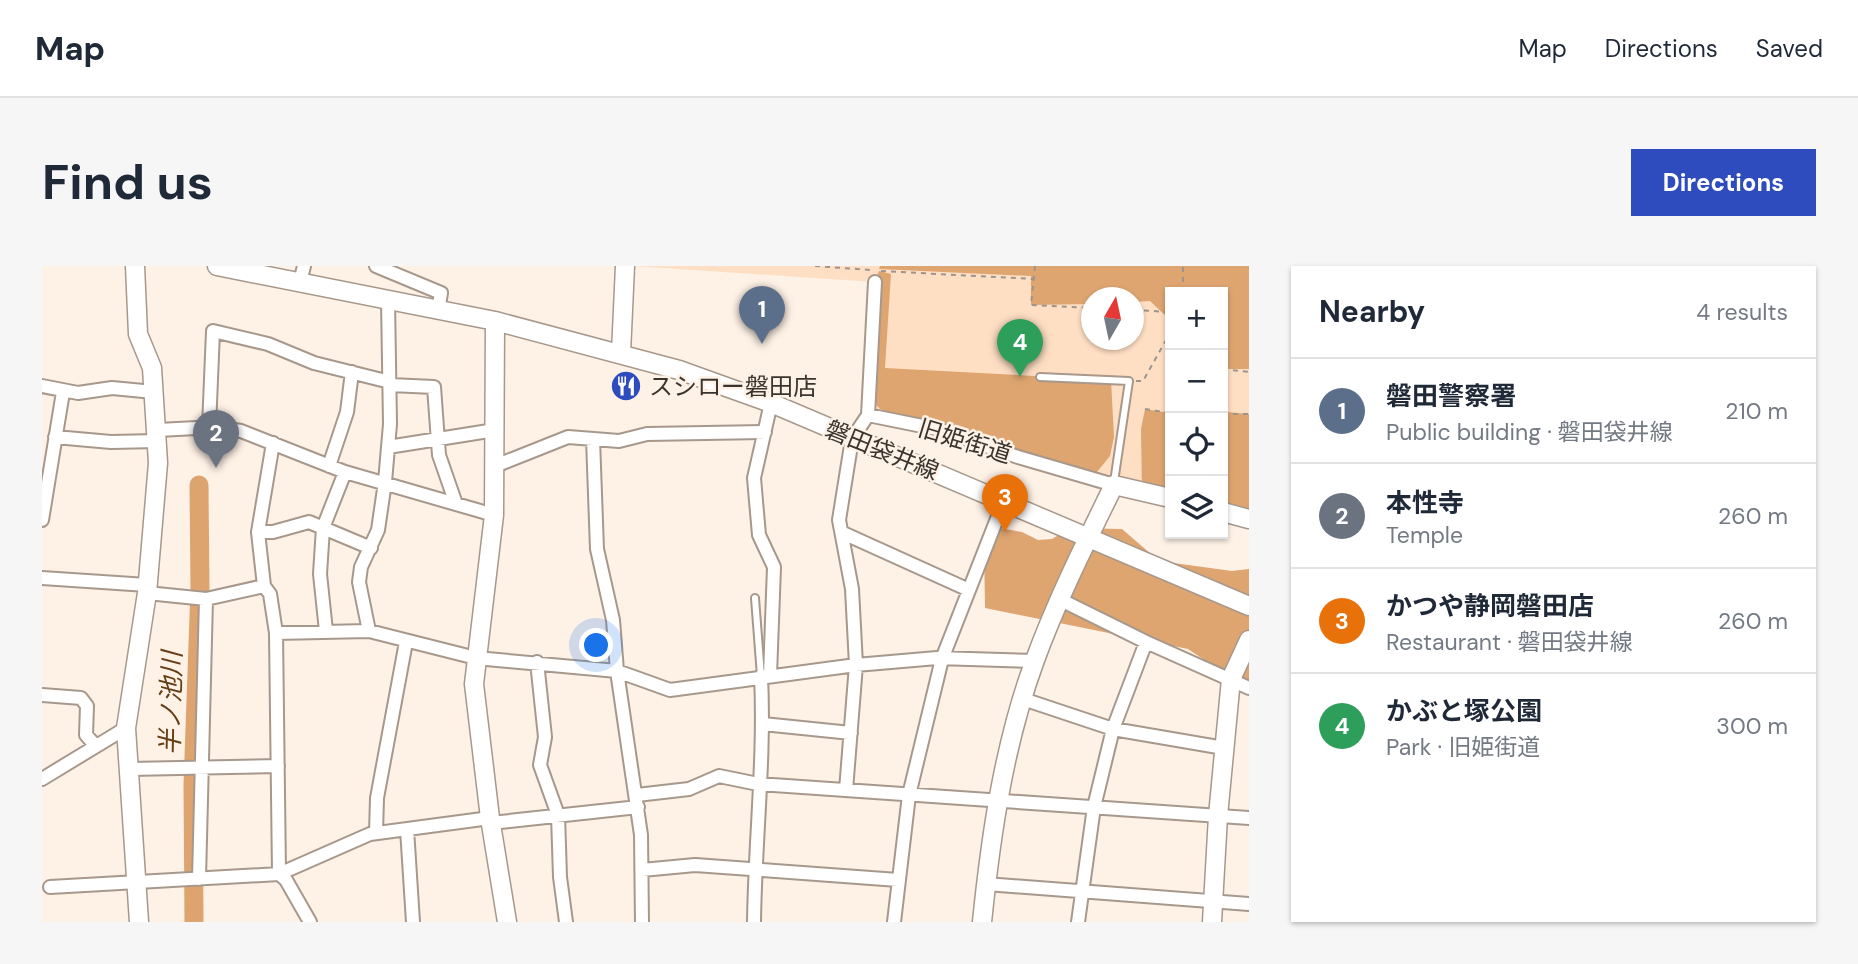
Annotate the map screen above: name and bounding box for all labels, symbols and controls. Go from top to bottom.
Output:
text: Map [35,27,105,70]
text: Map [1519,33,1567,64]
text: Directions [1605,33,1718,64]
text: Saved [1756,33,1823,64]
button: Directions [1631,149,1816,216]
text: Find us [42,150,213,214]
pin: 1 [739,286,785,344]
north arrow [1081,287,1144,350]
map controls [1165,287,1228,539]
button: + [1165,287,1228,350]
text: Nearby [1319,292,1425,331]
text: 4 results [1696,297,1788,327]
pin: 4 [997,319,1043,377]
button: − [1165,350,1228,413]
restaurant icon: スシロー磐田店 [609,369,643,403]
place label: スシロー磐田店 [649,371,817,402]
text: 磐田警察署 [1386,379,1516,413]
text: 1 [1338,396,1346,426]
text: 210 m [1725,396,1788,426]
pin: 2 [193,410,239,468]
street label: 旧姫街道 [915,412,1015,470]
street label: 磐田袋井線 [821,413,943,487]
button: locate [1165,413,1228,476]
text: Public building · 磐田袋井線 [1386,417,1673,447]
pin: 3 [982,474,1028,532]
button: layers [1165,476,1228,539]
text: 本性寺 [1386,486,1464,520]
text: 2 [1335,501,1349,531]
text: 260 m [1718,501,1788,531]
text: Temple [1386,520,1463,550]
text: かつや静岡磐田店 [1386,589,1594,623]
text: 3 [1335,606,1349,636]
text: 260 m [1718,606,1788,636]
text: Restaurant · 磐田袋井線 [1386,627,1633,657]
your location [579,628,613,662]
water label: 半ノ池川 [153,648,189,755]
text: かぶと塚公園 [1386,694,1542,728]
text: 4 [1335,711,1349,741]
text: 300 m [1716,711,1788,741]
text: Park · 旧姫街道 [1386,732,1540,762]

